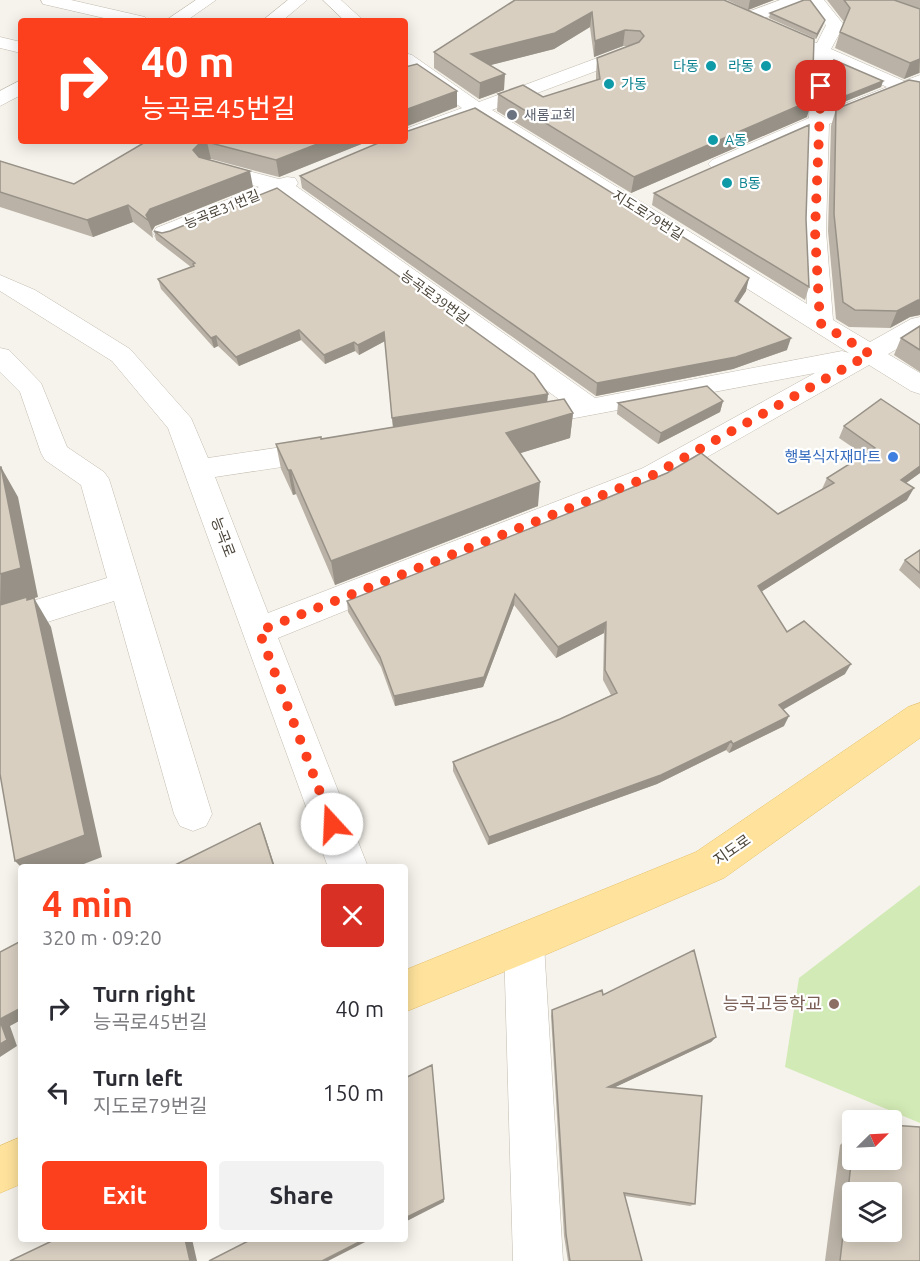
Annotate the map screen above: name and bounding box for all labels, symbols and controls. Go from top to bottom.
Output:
text: 40 m [141,38,235,85]
icon: right [42,42,120,120]
place label: 다동 [673,58,699,74]
place label: 라동 [728,58,754,74]
marker: 다동 [704,59,718,73]
marker: 라동 [759,59,773,73]
pin [795,60,846,111]
icon: arrive [804,69,837,102]
place label: 가동 [621,76,647,92]
marker: 가동 [602,77,616,91]
text: 능곡로45번길 [141,93,296,123]
place label: 새롬교회 [524,107,576,123]
marker: 새롬교회 [505,108,519,122]
place label: A동 [725,132,747,148]
marker: A동 [706,133,720,147]
place label: B동 [739,175,761,191]
marker: B동 [720,176,734,190]
street label: 능곡로31번길 [182,187,262,231]
street label: 지도로79번길 [610,187,686,243]
street label: 능곡로39번길 [398,267,472,327]
place label: 행복식자재마트 [784,448,881,465]
marker: 행복식자재마트 [886,450,900,464]
street label: 능곡로 [208,514,239,559]
position arrow [300,792,364,856]
street label: 지도로 [710,831,754,868]
text: 4 min [42,883,133,924]
button: close [321,884,384,947]
text: 320 m · 09:20 [42,926,162,949]
text: Turn right [93,981,195,1006]
icon: right [42,992,75,1025]
place label: 능곡고등학교 [723,993,822,1013]
text: 40 m [335,996,384,1021]
marker: 능곡고등학교 [827,997,841,1011]
text: 능곡로45번길 [93,1010,208,1033]
text: Turn left [93,1065,183,1090]
icon: left [42,1076,75,1109]
text: 150 m [323,1080,384,1105]
text: 지도로79번길 [93,1094,208,1117]
north arrow [842,1110,902,1170]
map controls [842,1110,902,1242]
button: Exit [42,1161,207,1230]
button: Share [219,1161,384,1230]
button: layers [842,1182,902,1242]

